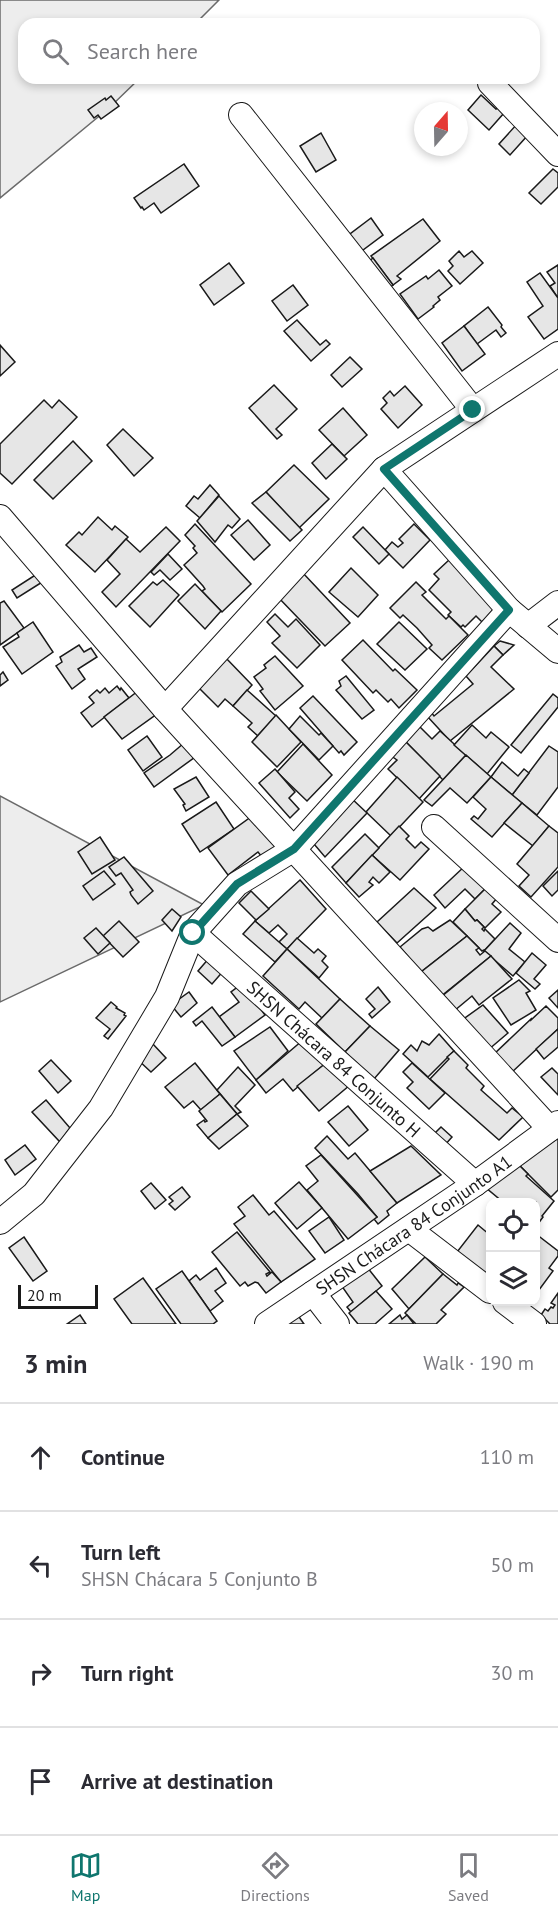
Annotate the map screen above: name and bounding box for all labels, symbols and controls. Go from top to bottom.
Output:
search box [18,18,540,84]
icon: search [39,35,72,68]
text: Search here [87,37,198,65]
north arrow [414,102,468,156]
route end [459,396,485,422]
route start [179,919,205,945]
street label: SHSN Chácara 84 Conjunto H [243,975,426,1142]
street label: SHSN Chácara 84 Conjunto A1 [311,1150,516,1300]
map controls [486,1198,540,1306]
button: locate [486,1198,540,1252]
button: layers [486,1252,540,1306]
scale bar [18,1282,98,1310]
text: 20 m [27,1285,62,1305]
text: 3 min [24,1347,87,1380]
text: Walk · 190 m [423,1350,534,1376]
icon: ahead [24,1441,57,1474]
text: Continue [81,1443,165,1471]
text: 110 m [480,1444,534,1470]
text: Turn left [81,1538,161,1566]
icon: left [24,1549,57,1582]
text: 50 m [491,1552,534,1578]
text: SHSN Chácara 5 Conjunto B [81,1566,318,1592]
icon: right [24,1657,57,1690]
text: Turn right [81,1659,173,1687]
text: 30 m [491,1660,534,1686]
icon: arrive [24,1765,57,1798]
text: Arrive at destination [81,1767,273,1795]
tab: Map [69,1849,102,1905]
tab: Directions [241,1849,310,1905]
tab: Saved [448,1849,489,1905]

